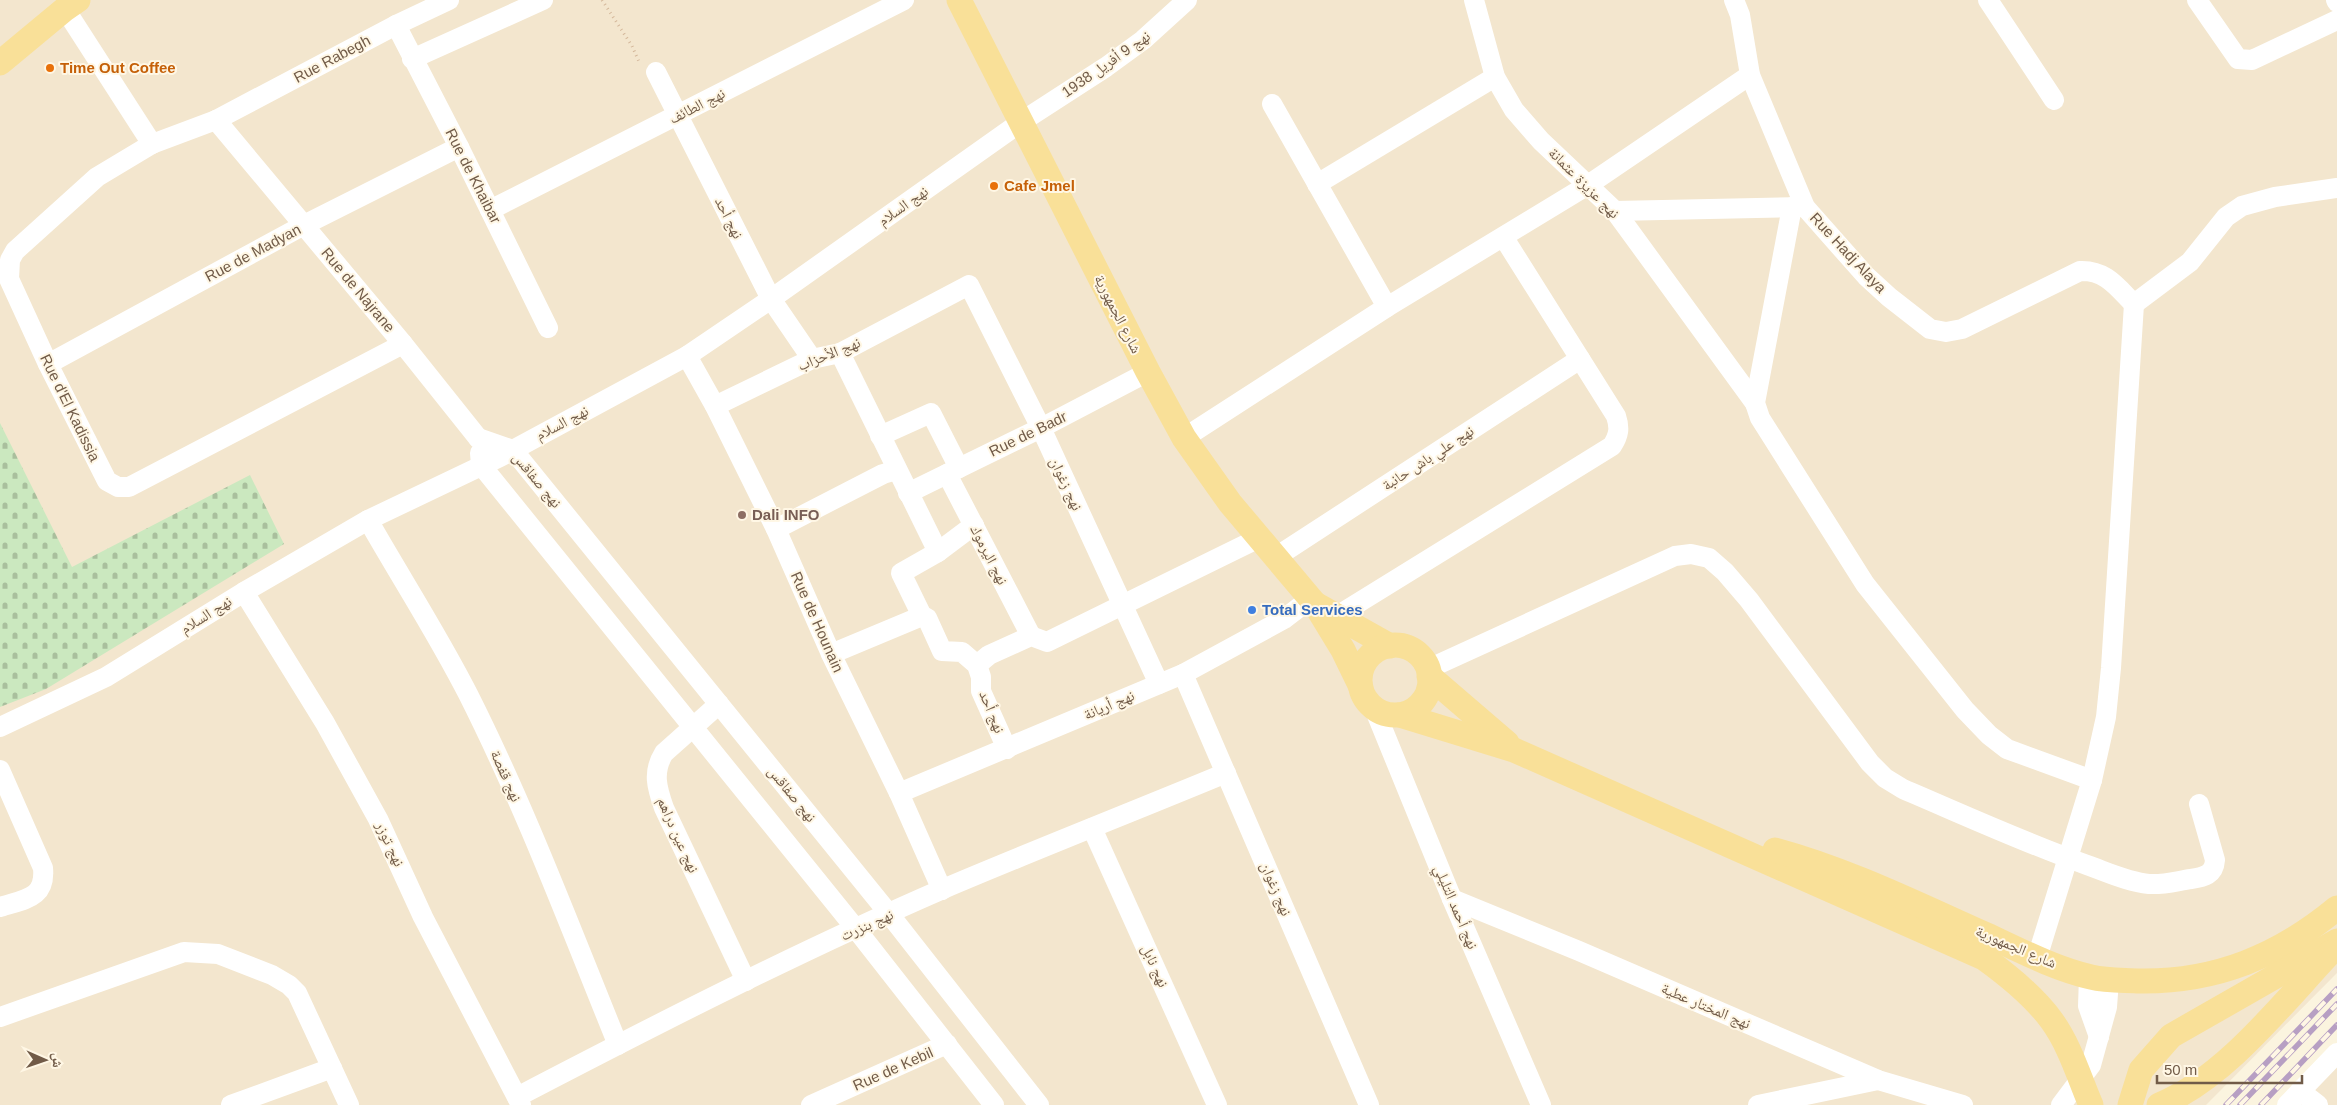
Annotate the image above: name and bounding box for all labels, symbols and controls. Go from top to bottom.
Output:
street label: نهج 9 أفريل 1938 [1058,27,1154,102]
street label: Rue Rabegh [291,31,373,86]
place label: Time Out Coffee [60,59,176,76]
marker: Time Out Coffee [44,62,56,74]
street label: نهج الطائف [666,84,728,129]
street label: Rue de Khaibar [442,125,505,226]
street label: نهج عزيزة عثمانة [1544,144,1623,223]
place label: Cafe Jmel [1004,177,1075,194]
marker: Cafe Jmel [988,180,1000,192]
street label: نهج السلام [874,182,932,231]
street label: نهج أحد [710,194,747,242]
street label: Rue Hadj Alaya [1807,209,1890,297]
street label: Rue de Madyan [202,220,304,285]
street label: Rue de Najrane [318,244,399,335]
street label: شارع الجمهورية [1090,272,1146,357]
street label: نهج الأحزاب [795,333,863,376]
street label: Rue d'El Kadissia [37,351,104,465]
street label: نهج السلام [533,402,592,445]
street label: Rue de Badr [986,407,1069,460]
street label: نهج علي باش حانبة [1379,422,1479,497]
street label: نهج صفاقس [508,449,565,512]
street label: نهج زغوان [1045,454,1086,514]
place label: Dali INFO [752,506,820,523]
marker: Dali INFO [736,509,748,521]
street label: نهج اليرموك [965,522,1012,588]
street label: Rue de Hounain [788,569,847,675]
street label: نهج السلام [177,592,236,639]
place label: Total Services [1262,601,1363,618]
marker: Total Services [1246,604,1258,616]
street label: نهج أريانة [1081,686,1137,725]
street label: نهج أحد [974,688,1009,736]
street label: نهج قفصة [486,747,525,805]
street label: نهج صفاقس [763,762,820,826]
street label: نهج عين دراهم [652,794,703,876]
street label: نهج توزر [370,818,408,870]
street label: نهج زغوان [1256,859,1295,919]
street label: نهج أحمد التليلي [1428,862,1482,953]
street label: نهج بنزرت [838,905,897,946]
street label: شارع الجمهورية [1972,922,2059,973]
street label: نهج نابل [1137,942,1172,991]
street label: نهج المختار عطية [1658,979,1753,1034]
north arrow [20,1035,70,1085]
street label: Rue de Kebil [850,1043,935,1094]
scale bar [2157,1052,2302,1084]
text: ش [49,1053,66,1068]
text: 50 m [2164,1061,2197,1078]

